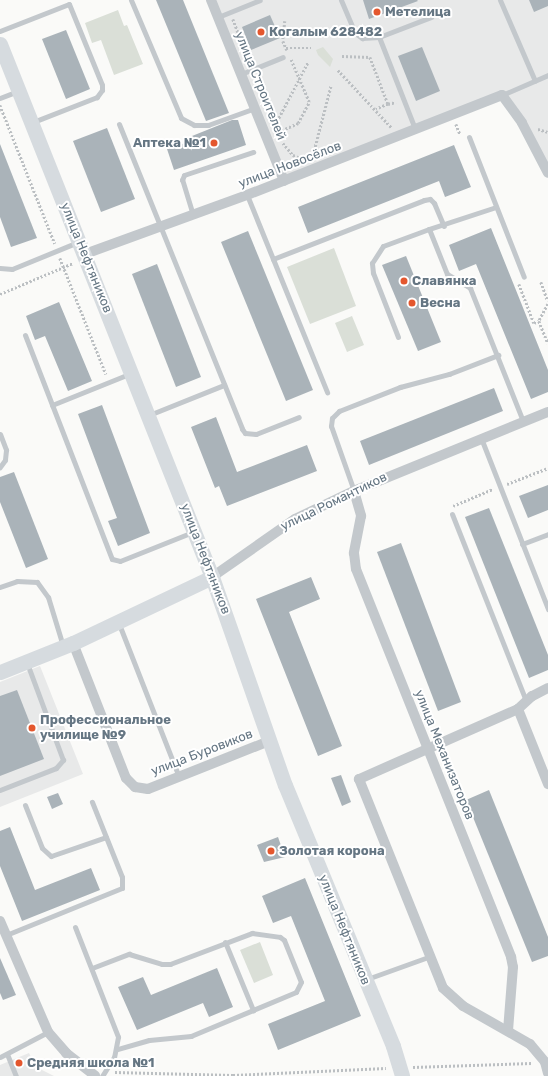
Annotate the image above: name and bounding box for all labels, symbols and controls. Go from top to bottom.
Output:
place label: Метелица [385,4,451,20]
marker: Метелица [372,7,382,17]
place label: Когалым 628482 [269,24,382,40]
marker: Когалым 628482 [256,27,266,37]
street label: улица Строителей [231,29,289,143]
place label: Аптека №1 [133,135,206,151]
marker: Аптека №1 [209,138,219,148]
street label: улица Новосёлов [236,138,344,192]
street label: улица Нефтяников [57,201,115,315]
place label: Славянка [412,273,476,289]
marker: Славянка [399,276,409,286]
place label: Весна [420,295,461,311]
marker: Весна [407,298,417,308]
street label: улица Романтиков [278,469,390,535]
street label: улица Нефтяников [177,501,233,617]
street label: улица Механизаторов [411,688,477,822]
place label: Профессиональное училище №9 [40,713,171,744]
marker: Профессиональное училище №9 [27,723,37,733]
street label: улица Буровиков [149,726,255,780]
place label: Золотая корона [279,843,385,859]
marker: Золотая корона [266,846,276,856]
street label: улица Нефтяников [315,873,373,987]
place label: Средняя школа №1 [27,1055,154,1071]
marker: Средняя школа №1 [14,1058,24,1068]

